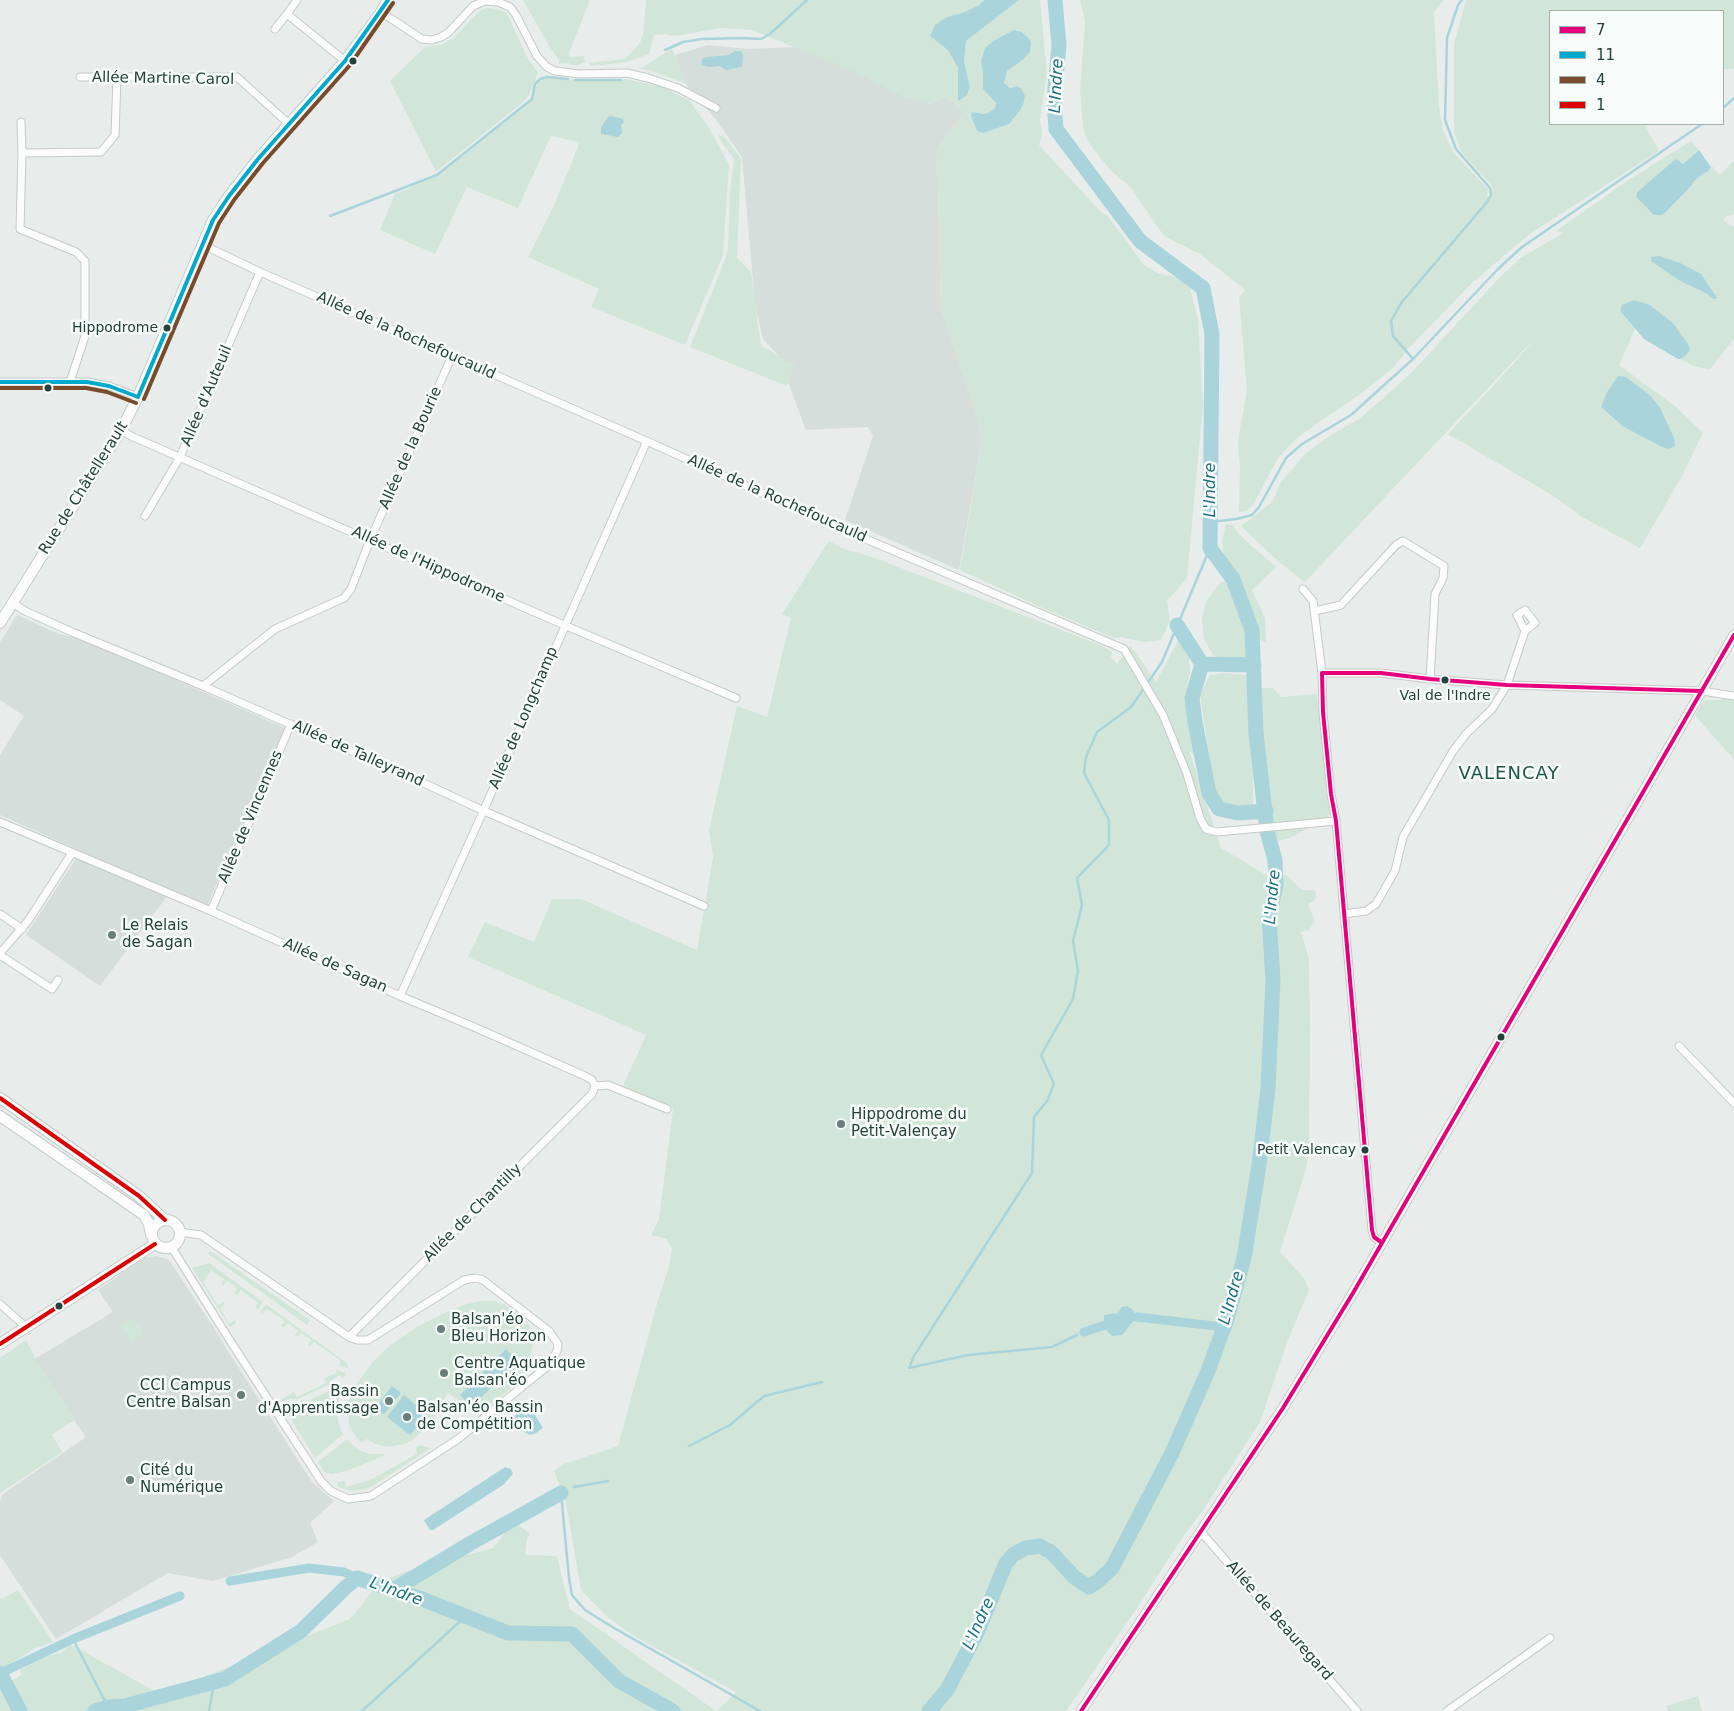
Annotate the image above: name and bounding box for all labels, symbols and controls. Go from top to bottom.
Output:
legend [1549,10,1724,125]
text: 7 [1596,21,1606,39]
text: 11 [1596,46,1615,64]
unlabelled marker [348,56,358,66]
water label: L'Indre [1046,58,1068,114]
street label: Allée Martine Carol [92,69,234,89]
text: 4 [1596,71,1606,89]
text: 1 [1596,96,1606,114]
street label: Allée de la Rochefoucauld [314,288,498,384]
place label: Hippodrome [72,320,158,336]
marker: Hippodrome [162,323,172,333]
street label: Allée d'Auteuil [178,343,236,449]
unlabelled marker [43,383,53,393]
street label: Allée de la Bourie [376,384,446,512]
street label: Rue de Châtellerault [36,418,132,558]
street label: Allée de la Rochefoucauld [685,451,869,547]
water label: L'Indre [1201,463,1221,517]
street label: Allée de l'Hippodrome [349,523,507,607]
street label: Allée de Longchamp [486,644,562,792]
marker: Val de l'Indre [1440,675,1450,685]
place label: Val de l'Indre [1399,688,1491,704]
street label: Allée de Talleyrand [289,717,427,791]
street label: Allée de Vincennes [215,748,287,886]
district label: VALENCAY [1458,763,1560,785]
water label: L'Indre [1261,869,1285,925]
place label: Le Relais de Sagan [122,917,192,952]
marker: Le Relais de Sagan [106,929,118,941]
street label: Allée de Sagan [280,935,390,997]
unlabelled marker [1496,1032,1506,1042]
place label: Hippodrome du Petit-Valençay [851,1106,967,1141]
marker: Hippodrome du Petit-Valençay [835,1118,847,1130]
place label: Petit Valencay [1257,1142,1356,1158]
marker: Petit Valencay [1360,1145,1370,1155]
street label: Allée de Chantilly [420,1160,526,1266]
water label: L'Indre [1215,1269,1249,1327]
unlabelled marker [54,1301,64,1311]
place label: Balsan'éo Bleu Horizon [451,1311,546,1346]
marker: Balsan'éo Bleu Horizon [435,1323,447,1335]
place label: Centre Aquatique Balsan'éo [454,1355,585,1390]
marker: Centre Aquatique Balsan'éo [438,1367,450,1379]
place label: CCI Campus Centre Balsan [126,1377,231,1412]
place label: Bassin d'Apprentissage [258,1383,379,1418]
marker: CCI Campus Centre Balsan [235,1389,247,1401]
marker: Bassin d'Apprentissage [383,1395,395,1407]
place label: Balsan'éo Bassin de Compétition [417,1399,543,1434]
marker: Balsan'éo Bassin de Compétition [401,1411,413,1423]
place label: Cité du Numérique [140,1462,223,1497]
marker: Cité du Numérique [124,1474,136,1486]
street label: Allée de Beauregard [1222,1557,1336,1685]
water label: L'Indre [367,1574,425,1610]
water label: L'Indre [959,1595,999,1653]

